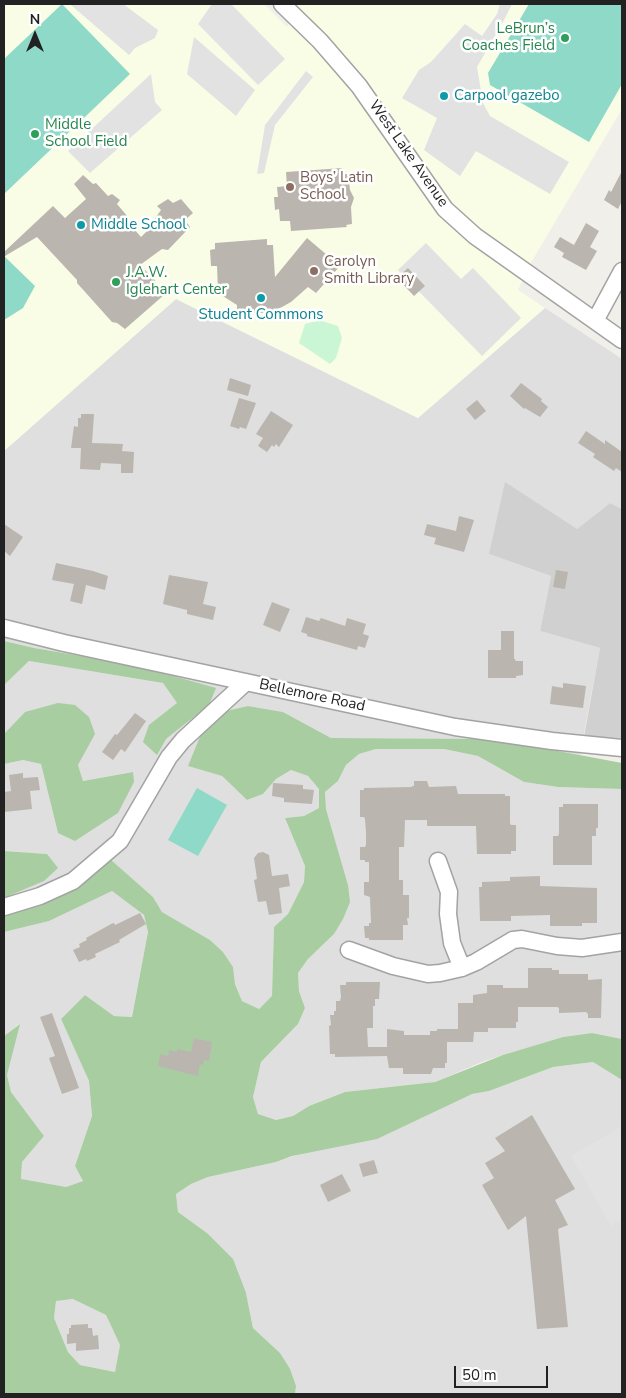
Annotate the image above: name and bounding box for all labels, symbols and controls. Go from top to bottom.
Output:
north arrow [10,10,60,60]
text: N [30,10,40,29]
place label: LeBrun’s Coaches Field [462,20,555,55]
marker: LeBrun’s Coaches Field [559,32,571,44]
place label: Carpool gazebo [454,87,559,105]
marker: Carpool gazebo [438,90,450,102]
street label: West Lake Avenue [364,97,452,211]
place label: Middle School Field [45,116,127,151]
marker: Middle School Field [29,128,41,140]
place label: Boys’ Latin School [300,169,373,204]
marker: Boys’ Latin School [284,181,296,193]
place label: Middle School [91,216,187,234]
marker: Middle School [75,219,87,231]
place label: Carolyn Smith Library [324,253,414,288]
place label: J.A.W. Iglehart Center [126,264,227,299]
marker: Carolyn Smith Library [308,265,320,277]
marker: J.A.W. Iglehart Center [110,276,122,288]
marker: Student Commons [255,292,267,304]
place label: Student Commons [199,306,323,324]
street label: Bellemore Road [257,676,367,716]
scale bar [456,1356,550,1388]
text: 50 m [462,1365,497,1385]

